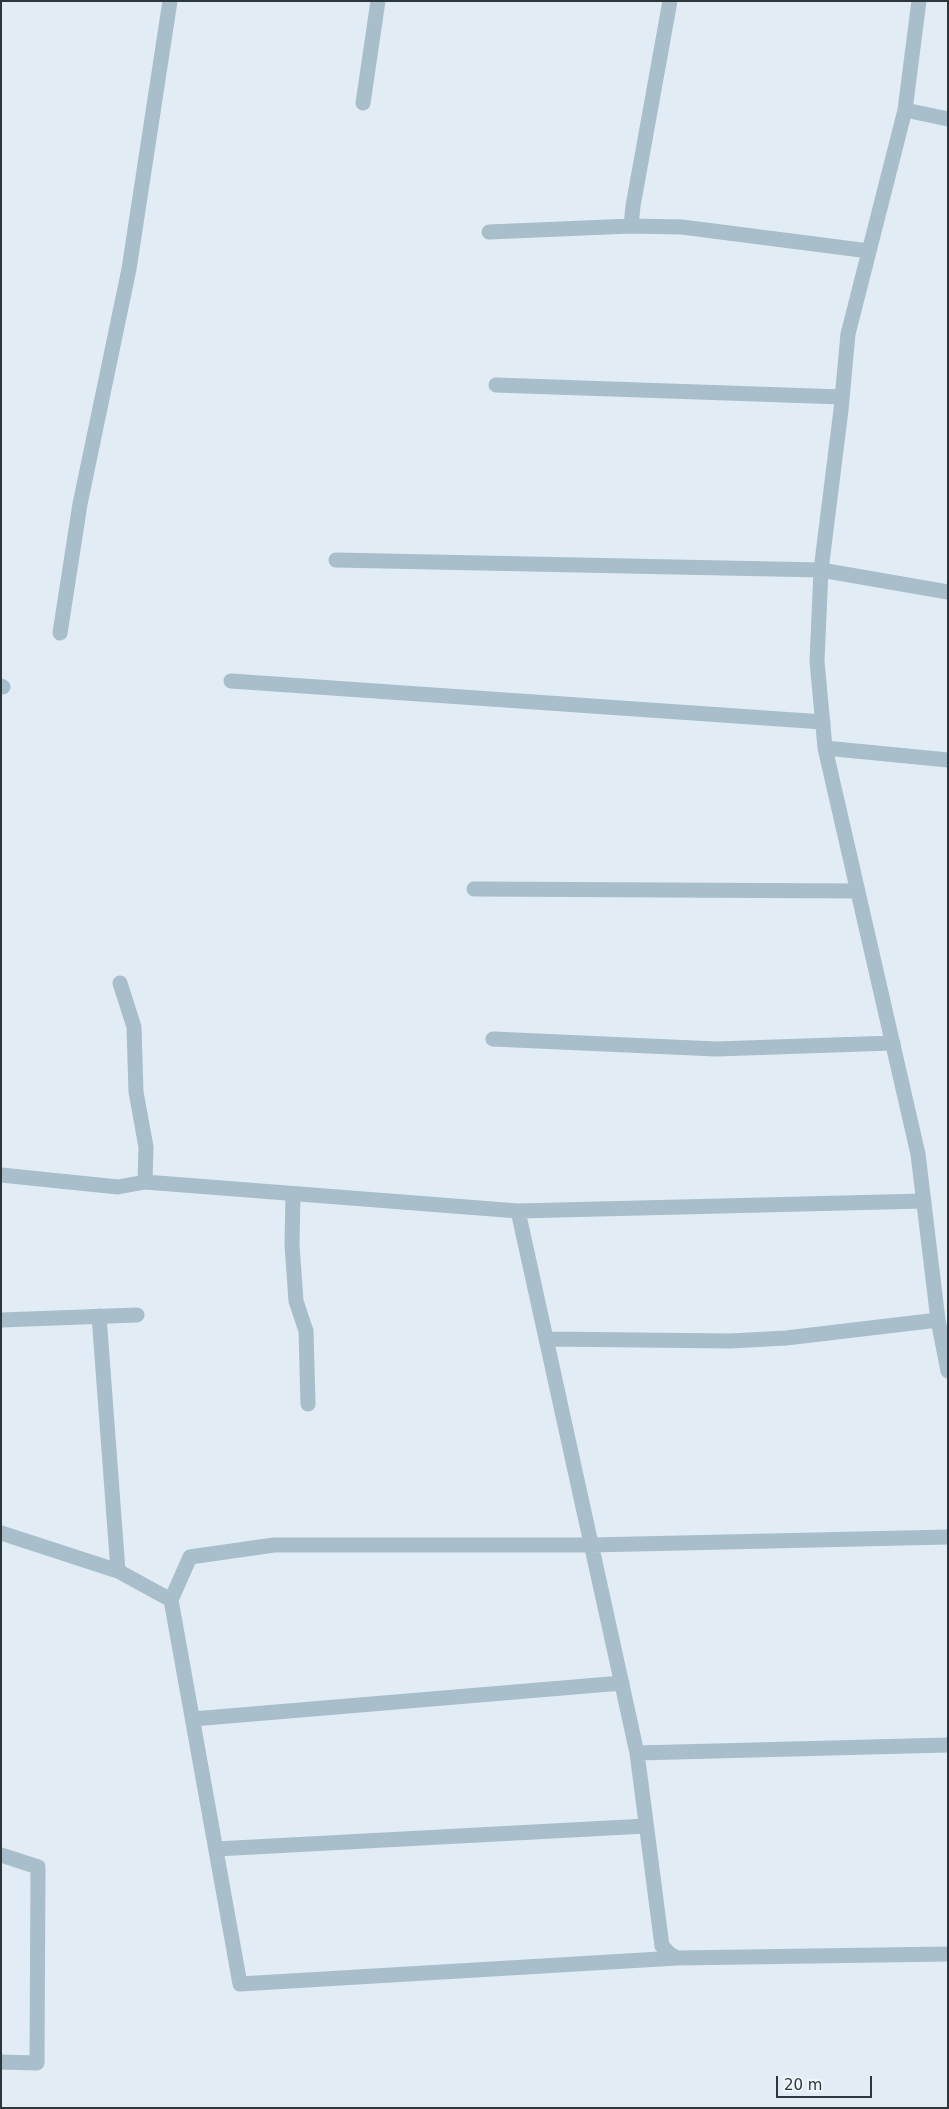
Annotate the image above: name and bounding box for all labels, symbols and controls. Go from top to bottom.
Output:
scale bar [779,2066,875,2098]
text: 20 m [784,2076,822,2094]

